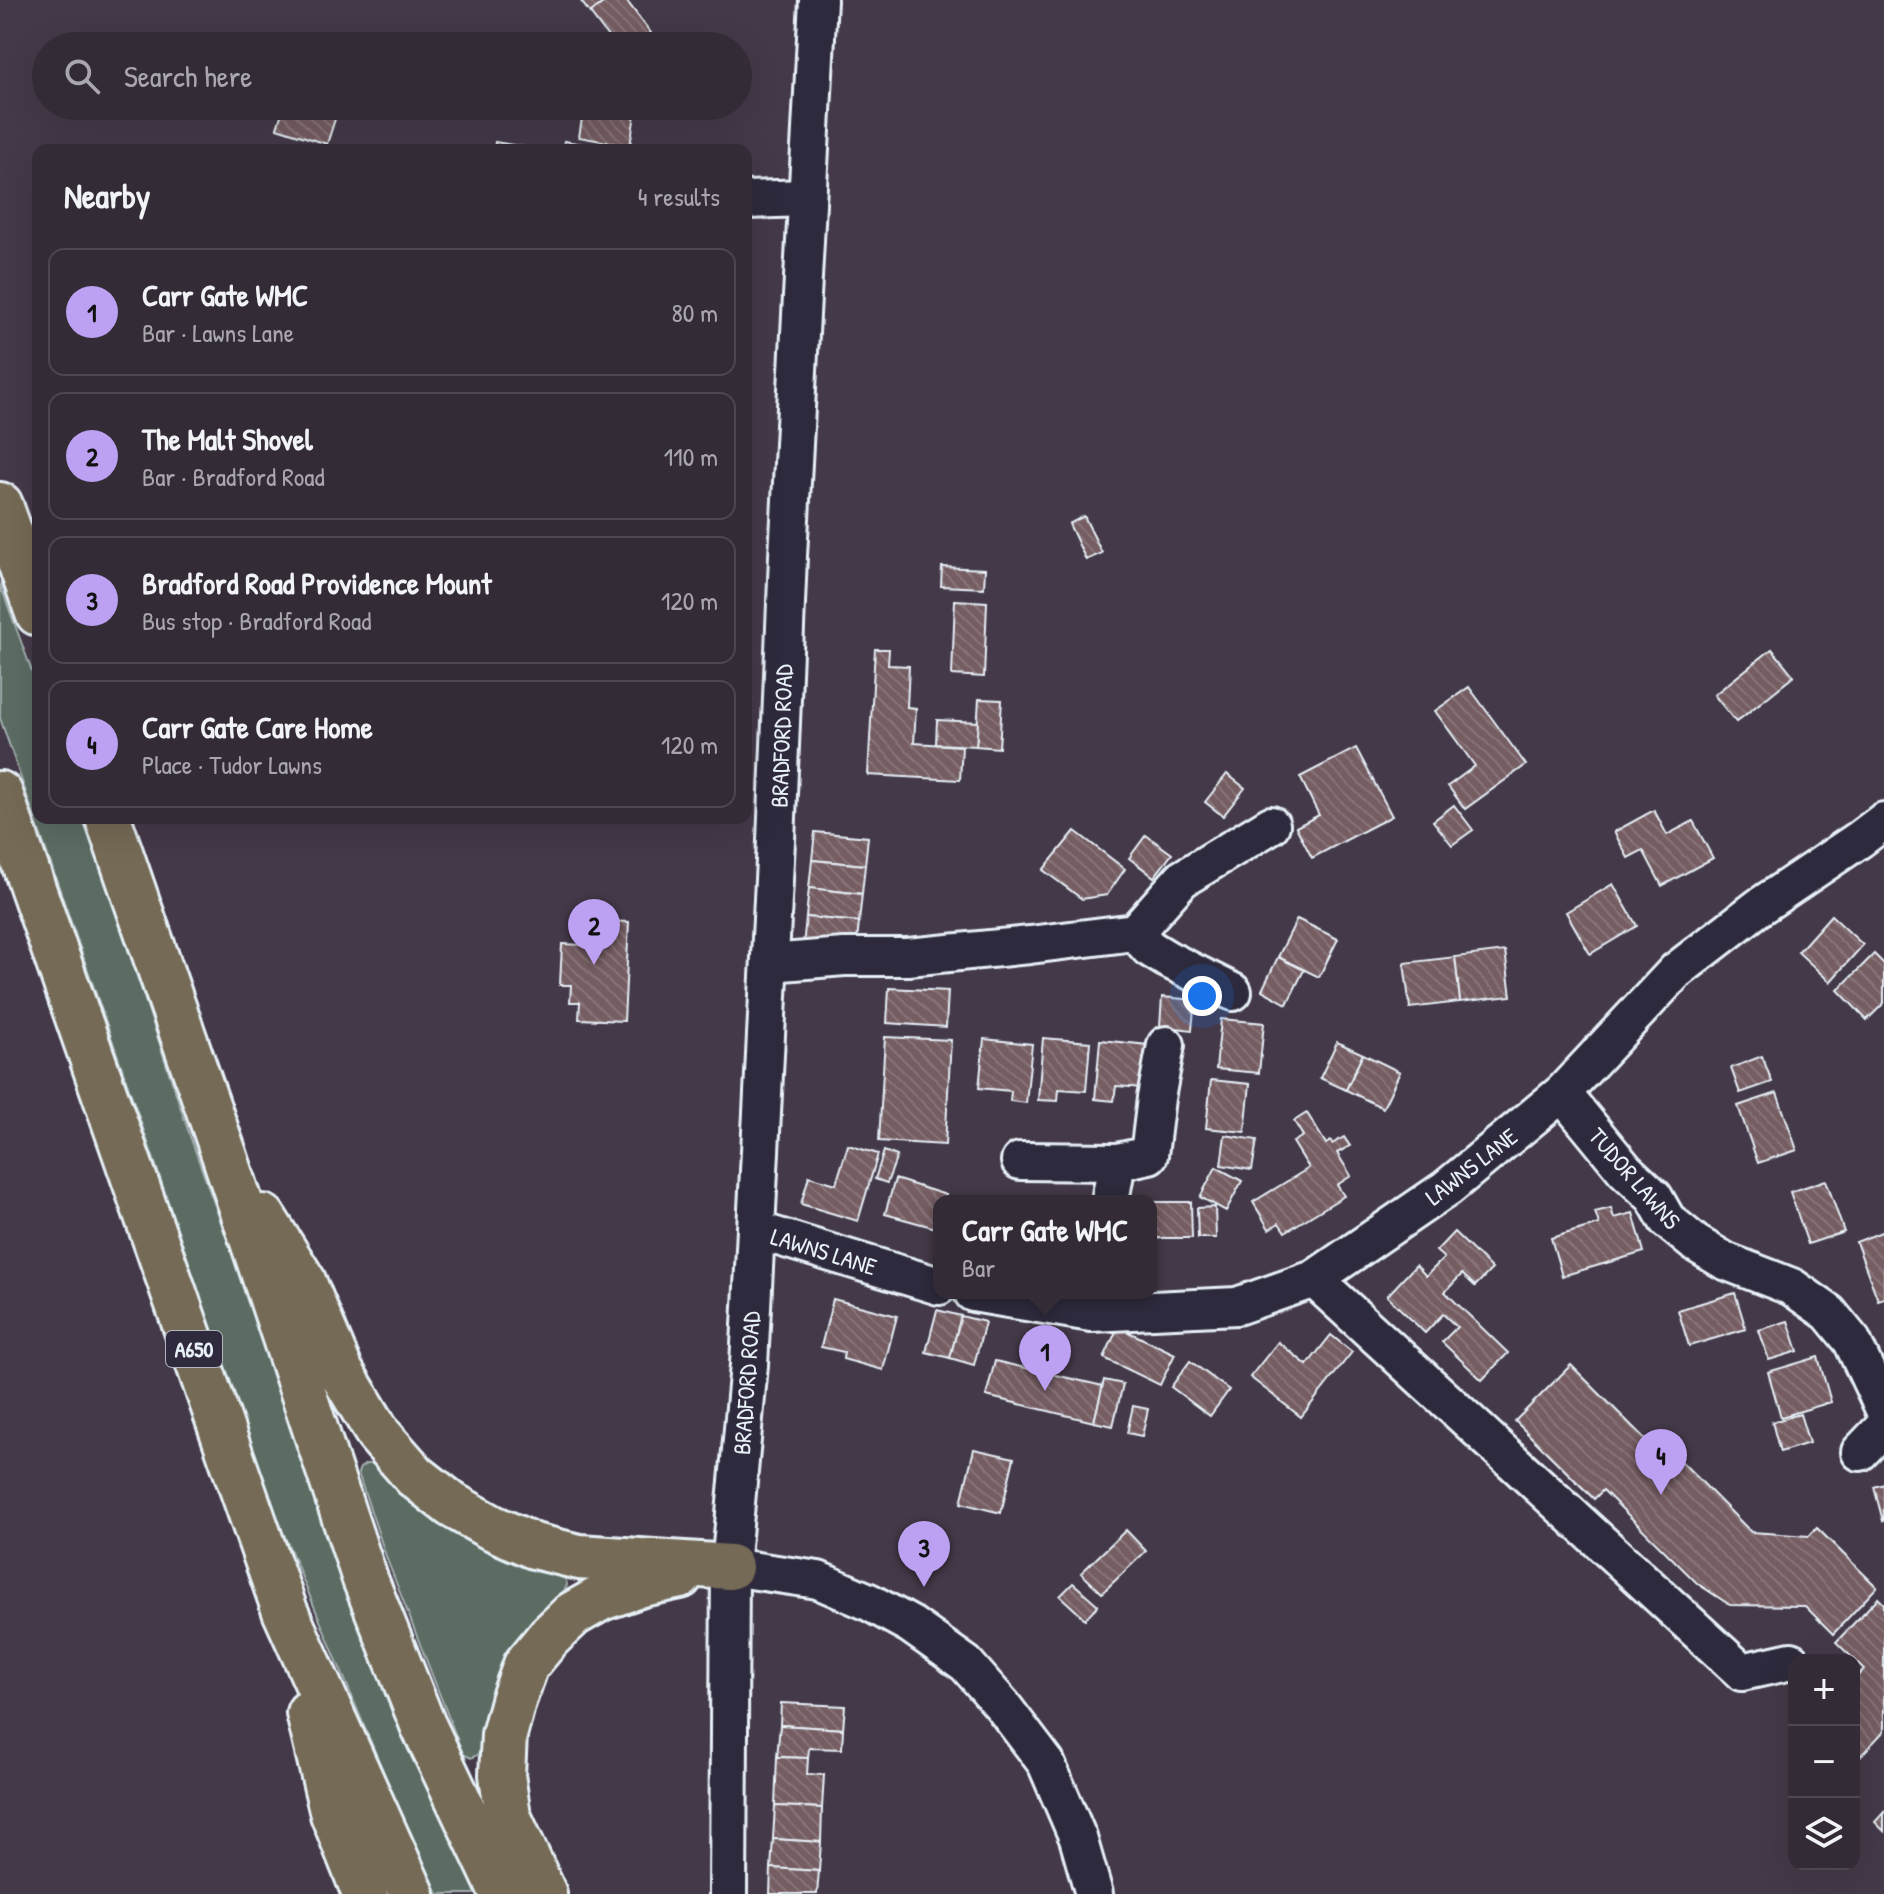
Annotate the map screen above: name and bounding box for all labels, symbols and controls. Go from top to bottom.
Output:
search box [32,32,752,120]
icon: search [60,54,104,98]
text: Search here [124,56,252,96]
text: Nearby [64,173,150,219]
text: 4 results [638,179,720,214]
text: Carr Gate WMC [142,275,308,315]
text: 1 [87,295,97,330]
text: 80 m [671,295,718,330]
text: Bar · Lawns Lane [142,315,294,350]
text: The Malt Shovel [142,419,313,459]
text: 2 [86,439,98,474]
text: 110 m [664,439,718,474]
text: Bar · Bradford Road [142,459,325,494]
text: Bradford Road Providence Mount [142,563,492,603]
text: 3 [86,583,98,618]
text: 120 m [661,583,718,618]
text: Bus stop · Bradford Road [142,603,371,638]
street label: BRADFORD ROAD [763,663,800,808]
text: Carr Gate Care Home [142,707,373,747]
text: 4 [87,727,97,762]
text: 120 m [661,727,718,762]
text: Place · Tudor Lawns [142,747,322,782]
pin: 2 [568,899,620,965]
your location [1182,976,1222,1016]
street label: LAWNS LANE [1418,1120,1524,1212]
street label: TUDOR LAWNS [1582,1120,1688,1236]
popup [933,1195,1157,1299]
text: Carr Gate WMC [962,1210,1128,1250]
street label: LAWNS LANE [767,1220,881,1282]
text: Bar [962,1250,995,1285]
street label: BRADFORD ROAD [725,1310,767,1456]
pin: 1 [1019,1325,1071,1391]
road number: A650 [166,1331,222,1367]
pin: 4 [1635,1429,1687,1495]
pin: 3 [898,1521,950,1587]
map controls [1788,1654,1860,1870]
button: + [1788,1654,1860,1726]
button: − [1788,1726,1860,1798]
button: layers [1788,1798,1860,1870]

